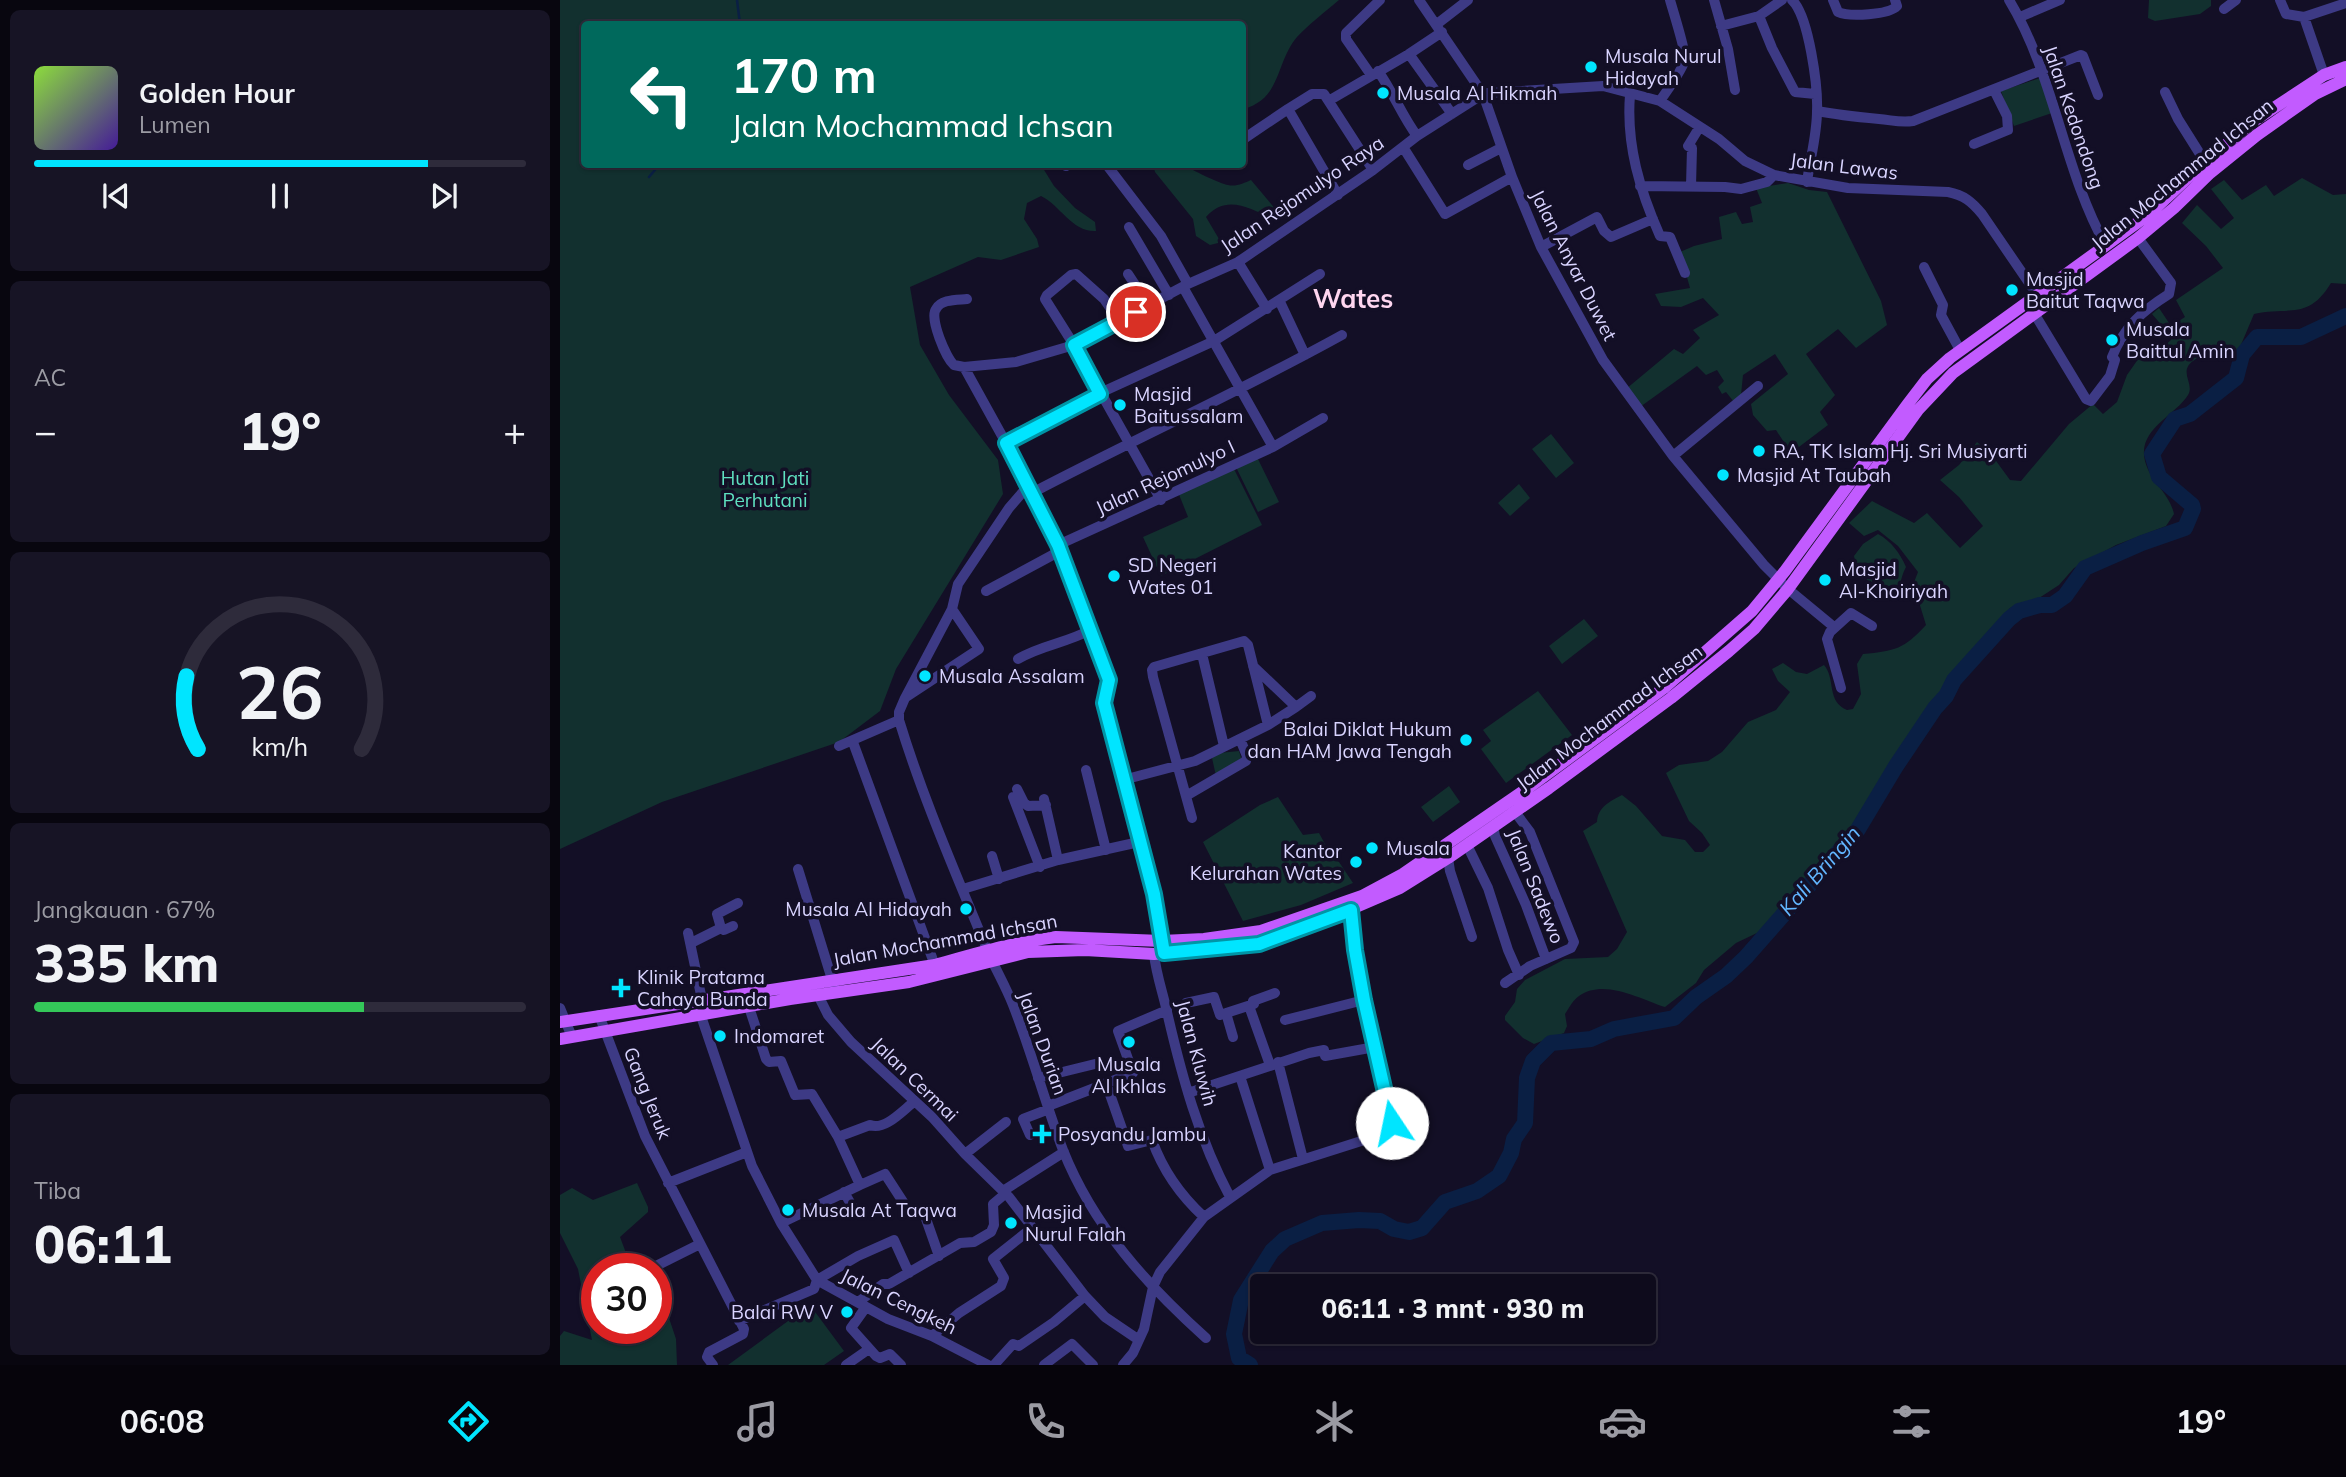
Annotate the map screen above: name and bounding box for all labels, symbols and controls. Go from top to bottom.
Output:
street label: Jalan Kedondong [2038,42,2110,192]
text: 170 m [731,44,877,105]
place label: Musala Nurul Hidayah [1605,44,1722,90]
icon: left [616,49,707,140]
marker: Musala Nurul Hidayah [1583,59,1599,75]
text: Golden Hour [139,77,295,110]
place label: Musala Al Hikmah [1397,81,1558,105]
marker: Musala Al Hikmah [1375,85,1391,101]
street label: Jalan Mochammad Ichsan [2086,93,2278,255]
text: Jalan Mochammad Ichsan [731,105,1114,145]
text: Lumen [139,110,211,139]
street label: Jalan Rejomulyo Raya [1216,130,1388,258]
street label: Jalan Lawas [1789,147,1899,185]
icon: previous [97,177,135,215]
icon: pause [261,177,299,215]
icon: next [425,177,463,215]
street label: Jalan Anyar Duwet [1526,185,1623,345]
place label: Masjid Baitut Taqwa [2026,267,2145,313]
pin [1106,282,1166,342]
district label: Wates [1313,282,1393,315]
marker: Masjid Baitut Taqwa [2004,282,2020,298]
icon: arrive [1117,293,1155,331]
place label: Musala Baittul Amin [2126,317,2235,363]
marker: Musala Baittul Amin [2104,332,2120,348]
text: AC [34,363,66,392]
place label: Masjid Baitussalam [1134,382,1243,428]
marker: Masjid Baitussalam [1112,397,1128,413]
text: 19° [239,398,321,463]
text: − [34,407,57,455]
text: + [503,407,526,455]
street label: Jalan Rejomulyo I [1091,434,1239,520]
place label: RA, TK Islam Hj. Sri Musiyarti [1773,439,2028,463]
marker: RA, TK Islam Hj. Sri Musiyarti [1751,443,1767,459]
place label: Masjid At Taubah [1737,463,1891,487]
park label: Hutan Jati Perhutani [721,466,809,512]
marker: Masjid At Taubah [1715,467,1731,483]
place label: SD Negeri Wates 01 [1128,553,1217,599]
place label: Masjid Al-Khoiriyah [1839,557,1948,603]
marker: SD Negeri Wates 01 [1106,568,1122,584]
marker: Masjid Al-Khoiriyah [1817,572,1833,588]
street label: Jalan Mochammad Ichsan [1511,639,1707,795]
text: 26 [236,646,324,737]
place label: Musala Assalam [939,664,1085,688]
marker: Musala Assalam [917,668,933,684]
place label: Balai Diklat Hukum dan HAM Jawa Tengah [1248,717,1452,763]
text: km/h [252,730,308,761]
marker: Balai Diklat Hukum dan HAM Jawa Tengah [1458,732,1474,748]
water label: Kali Bringin [1773,820,1865,921]
street label: Jalan Sadewo [1502,825,1570,947]
place label: Musala [1386,836,1450,860]
place label: Kantor Kelurahan Wates [1190,839,1342,885]
marker: Musala [1364,840,1380,856]
marker: Kantor Kelurahan Wates [1348,854,1364,870]
text: Jangkauan · 67% [34,895,215,924]
place label: Musala Al Hidayah [785,897,952,921]
marker: Musala Al Hidayah [958,901,974,917]
street label: Jalan Mochammad Ichsan [831,908,1059,972]
text: 335 km [34,930,219,995]
place label: Klinik Pratama Cahaya Bunda [637,965,768,1011]
marker: Klinik Pratama Cahaya Bunda [611,978,631,998]
street label: Jalan Durian [1013,988,1073,1098]
street label: Jalan Kluwih [1171,997,1223,1109]
place label: Indomaret [734,1024,824,1048]
marker: Indomaret [712,1028,728,1044]
street label: Jalan Cermai [866,1032,964,1126]
marker: Musala Al Ikhlas [1121,1034,1137,1050]
street label: Gang Jeruk [619,1044,677,1143]
place label: Musala Al Ikhlas [1092,1052,1166,1098]
position arrow [1355,1086,1429,1160]
place label: Posyandu Jambu [1058,1122,1206,1146]
marker: Posyandu Jambu [1032,1124,1052,1144]
text: Tiba [34,1176,81,1205]
place label: Musala At Taqwa [802,1198,957,1222]
place label: Masjid Nurul Falah [1025,1200,1126,1246]
marker: Musala At Taqwa [780,1202,796,1218]
text: 06:11 [34,1211,172,1276]
marker: Masjid Nurul Falah [1003,1215,1019,1231]
speed limit sign: 30 [581,1253,672,1344]
street label: Jalan Cengkeh [837,1263,961,1339]
text: 06:11 · 3 mnt · 930 m [1322,1292,1584,1325]
place label: Balai RW V [731,1300,834,1324]
marker: Balai RW V [839,1304,855,1320]
icon: directions [444,1397,493,1446]
icon: music [733,1397,782,1446]
icon: phone [1021,1397,1070,1446]
icon: climate [1310,1397,1359,1446]
icon: car [1598,1397,1647,1446]
icon: filters [1887,1397,1936,1446]
text: 06:08 [120,1401,205,1441]
text: 19° [2176,1401,2226,1441]

